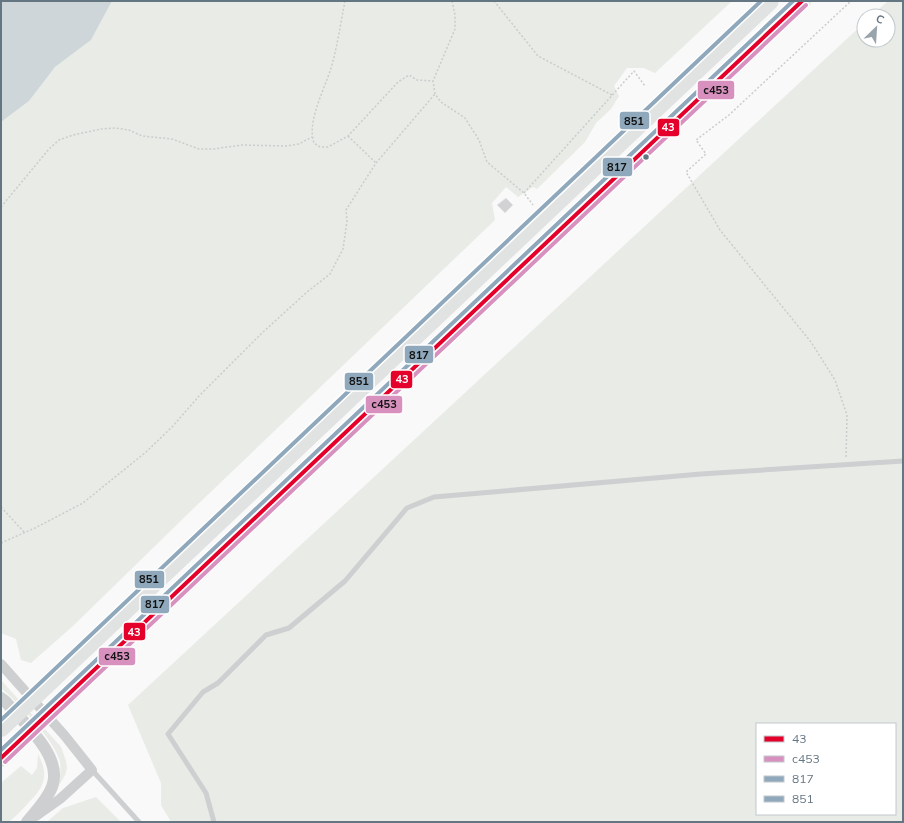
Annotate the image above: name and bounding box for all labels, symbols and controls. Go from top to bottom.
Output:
north arrow [856,8,896,48]
text: С [874,11,887,27]
line badge: с453 [697,80,735,100]
text: с453 [703,83,729,97]
line badge: 851 [619,111,650,130]
text: 851 [624,114,644,128]
line badge: 43 [657,118,680,137]
text: 43 [661,120,675,134]
unlabelled marker [641,152,651,162]
line badge: 817 [602,157,633,177]
text: 817 [607,160,627,174]
line badge: 817 [404,345,434,364]
text: 817 [409,348,429,362]
line badge: 43 [390,370,413,389]
line badge: 851 [344,372,374,391]
text: 43 [395,372,409,386]
text: 851 [349,374,369,388]
line badge: с453 [365,395,403,414]
text: с453 [371,397,397,411]
line badge: 851 [134,570,165,589]
text: 851 [139,572,159,586]
line badge: 817 [140,595,170,614]
text: 817 [145,597,165,611]
line badge: 43 [123,622,146,641]
text: 43 [127,625,141,639]
line badge: с453 [98,647,136,666]
text: с453 [104,649,130,663]
legend [756,723,896,815]
text: 43 [792,731,806,746]
text: с453 [792,751,820,766]
text: 817 [792,771,814,786]
text: 851 [792,791,814,806]

